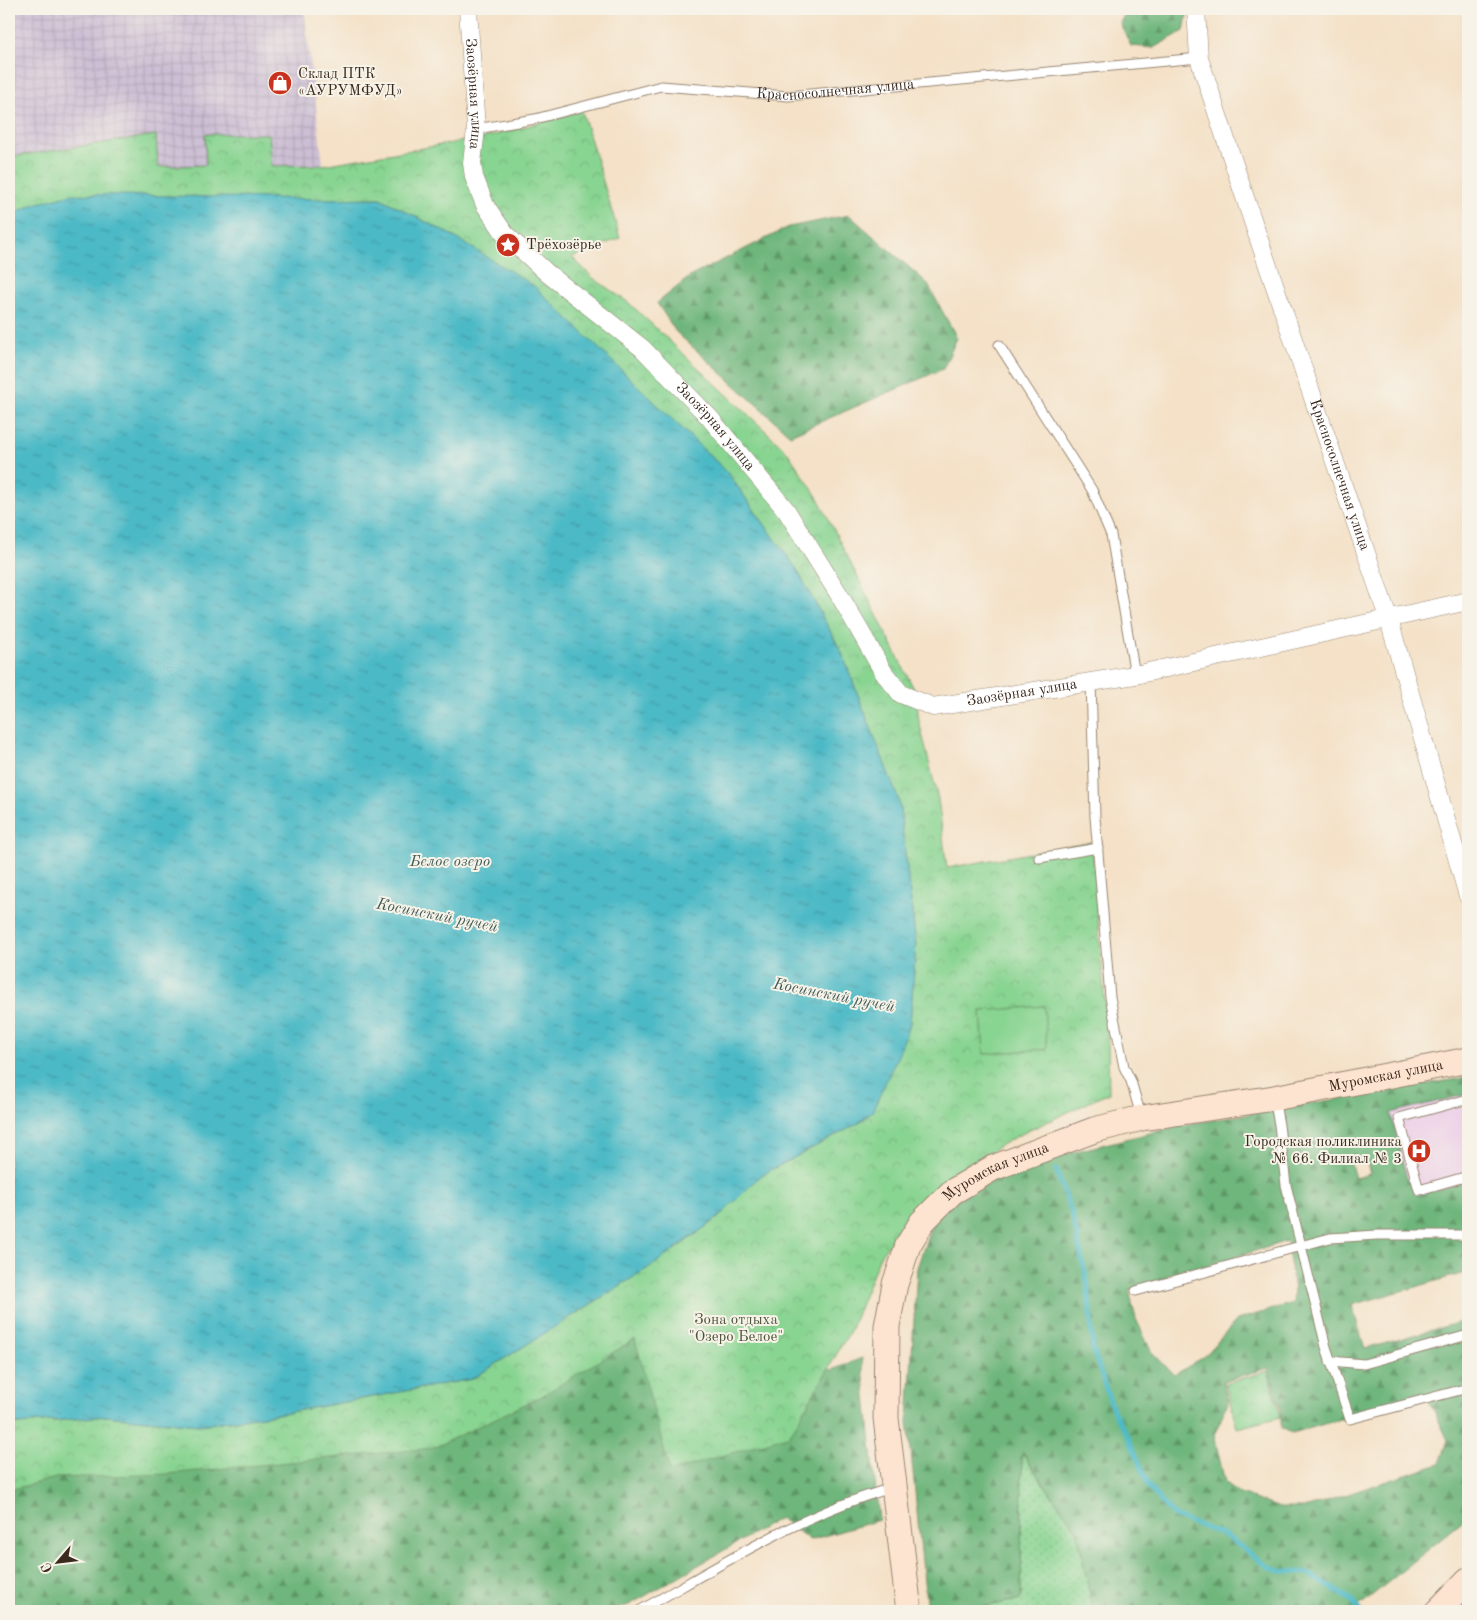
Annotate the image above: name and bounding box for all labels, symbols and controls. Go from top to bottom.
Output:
street label: Заозёрная улица [462,38,484,151]
place label: Склад ПТК «АУРУМФУД» [298,67,403,99]
shop icon: Склад ПТК «АУРУМФУД» [267,70,293,96]
street label: Красносолнечная улица [756,77,916,104]
place icon: Трёхозёрье [495,232,521,258]
place label: Трёхозёрье [526,238,601,253]
street label: Заозёрная улица [673,380,758,474]
street label: Красносолнечная улица [1307,397,1372,553]
street label: Заозёрная улица [966,677,1079,709]
water label: Белое озеро [409,854,490,870]
water label: Косинский ручей [374,896,499,936]
water label: Косинский ручей [771,976,896,1016]
street label: Муромская улица [1327,1057,1445,1095]
place label: Городская поликлиника № 66. Филиал № 3 [1245,1135,1403,1167]
hospital icon: Городская поликлиника № 66. Филиал № 3 [1406,1138,1432,1164]
street label: Муромская улица [940,1140,1051,1204]
park label: Зона отдыха "Озеро Белое" [689,1313,783,1345]
north arrow [32,1538,82,1588]
text: С [39,1560,56,1575]

